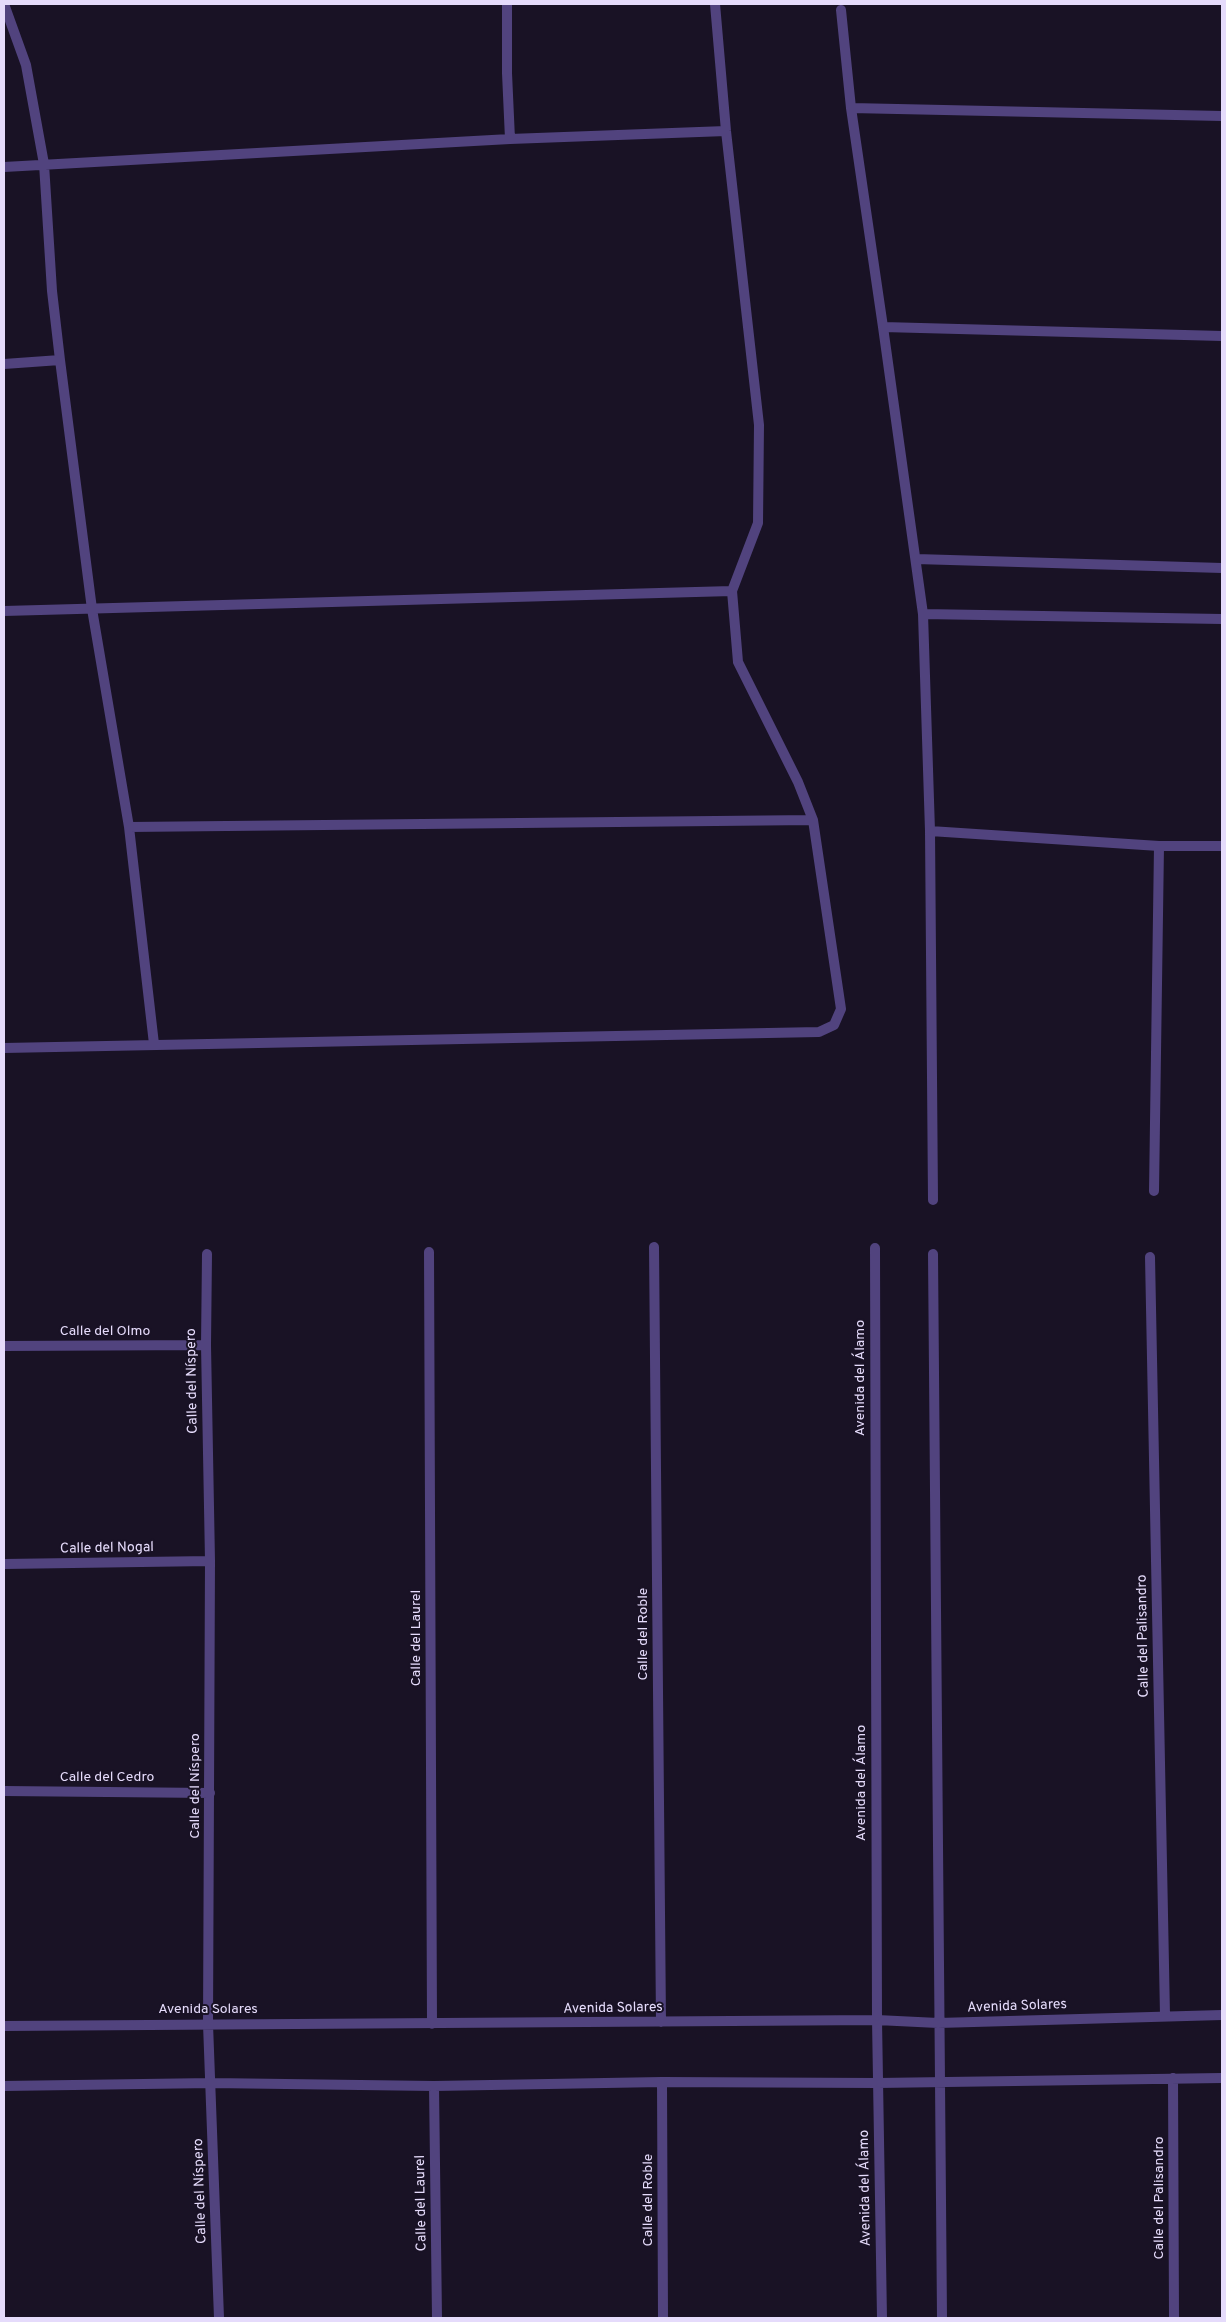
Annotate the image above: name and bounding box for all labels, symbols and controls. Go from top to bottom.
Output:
street label: Avenida del Álamo [853,1320,869,1436]
street label: Calle del Olmo [60,1324,150,1340]
street label: Calle del Níspero [184,1328,202,1434]
street label: Calle del Nogal [60,1540,154,1558]
street label: Calle del Palisandro [1135,1574,1153,1698]
street label: Calle del Roble [636,1588,652,1680]
street label: Calle del Laurel [409,1590,425,1686]
street label: Avenida del Álamo [854,1725,870,1841]
street label: Calle del Níspero [188,1733,204,1839]
street label: Calle del Cedro [60,1770,154,1786]
street label: Avenida Solares [967,1997,1067,2017]
street label: Avenida Solares [563,2000,663,2018]
street label: Avenida Solares [158,2002,258,2018]
street label: Avenida del Álamo [857,2130,875,2246]
street label: Calle del Palisandro [1152,2137,1168,2259]
street label: Calle del Níspero [191,2138,211,2244]
street label: Calle del Roble [641,2154,657,2246]
street label: Calle del Laurel [413,2155,431,2251]

